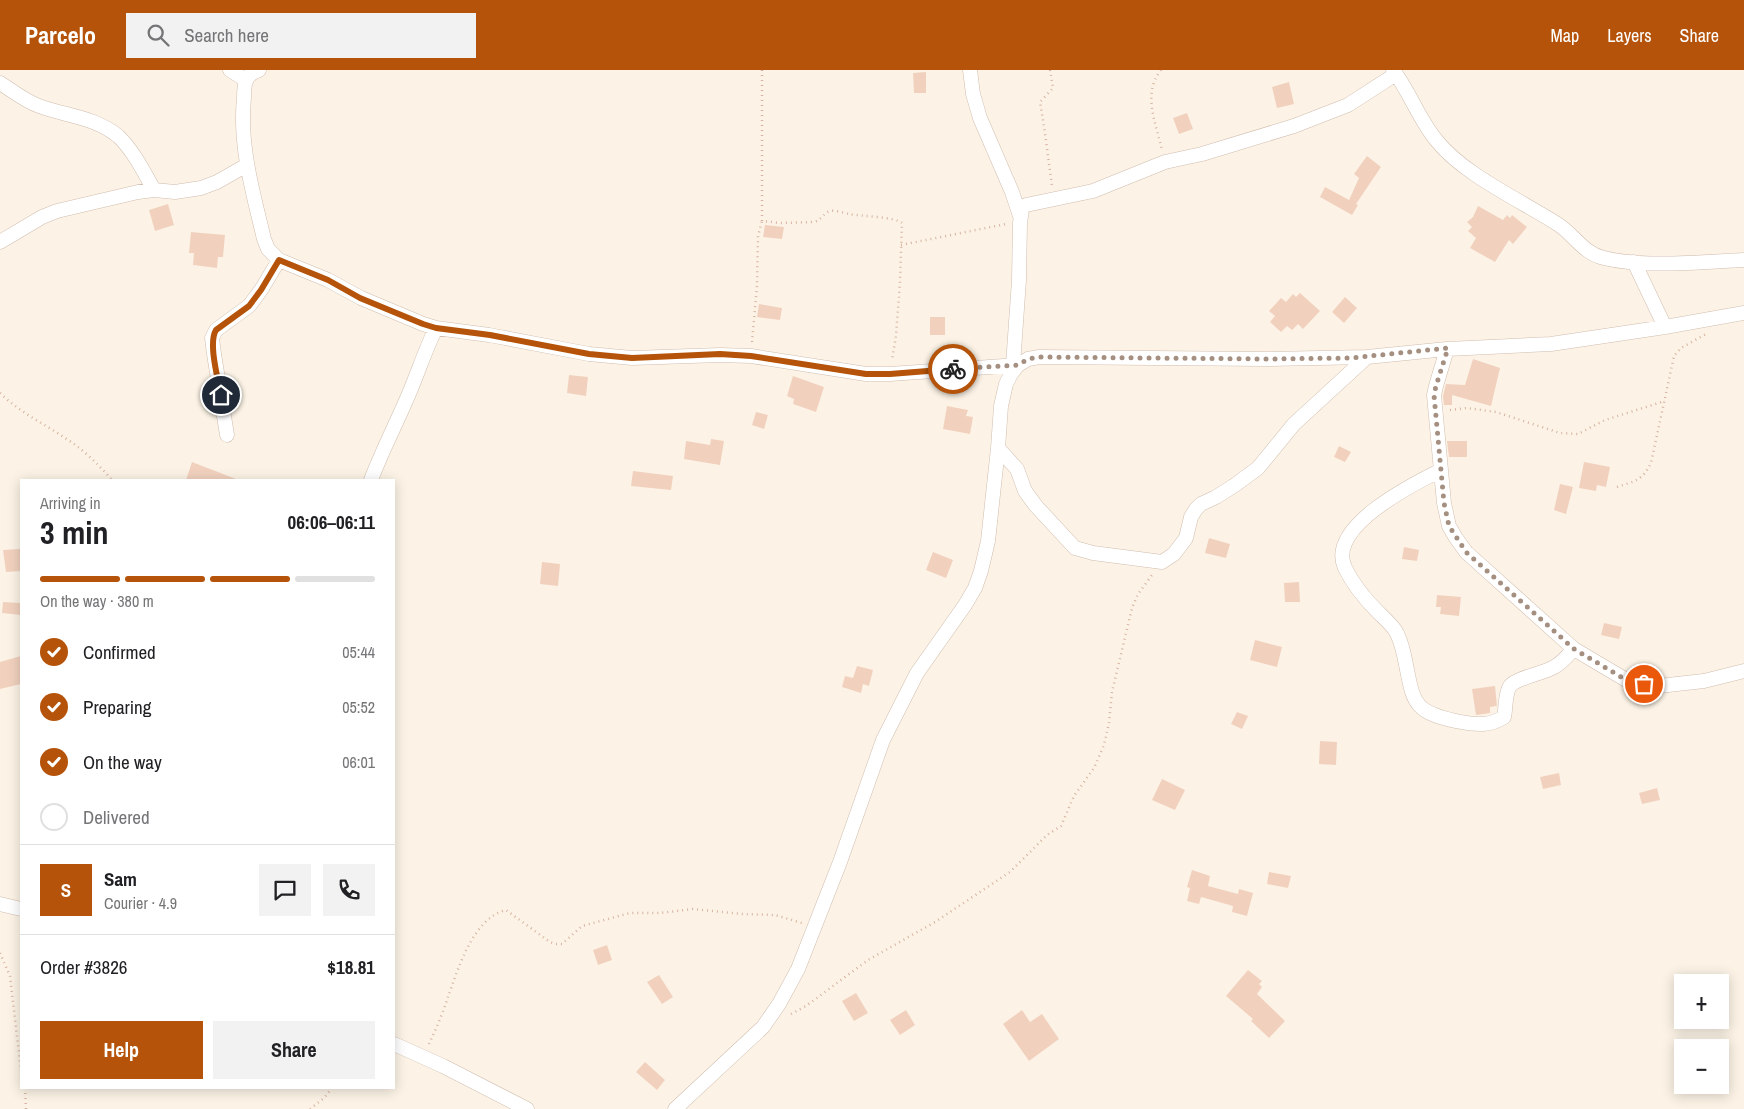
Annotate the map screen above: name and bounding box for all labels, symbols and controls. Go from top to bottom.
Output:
search box [126,13,476,58]
text: Parcelo [25,19,96,51]
icon: search [144,21,172,49]
text: Search here [184,22,269,48]
text: Map [1551,23,1579,48]
text: Layers [1607,23,1652,48]
text: Share [1680,23,1719,48]
courier [928,344,978,394]
icon: bike [939,355,967,383]
pin [200,374,242,416]
icon: home [207,381,235,409]
text: Arriving in [40,492,101,514]
text: 06:06–06:11 [288,509,375,535]
text: 3 min [40,511,109,554]
text: On the way · 380 m [40,590,154,612]
icon: check [40,638,68,666]
text: Confirmed [83,639,156,665]
text: 05:44 [342,641,375,663]
pin [1623,663,1665,705]
icon: bag [1630,670,1658,698]
icon: check [40,693,68,721]
text: Preparing [83,694,151,720]
text: 05:52 [342,696,375,718]
icon: check [40,748,68,776]
text: On the way [83,749,162,775]
text: 06:01 [342,751,375,773]
text: Delivered [83,804,150,830]
button: chat [259,864,311,916]
button: phone [323,864,375,916]
text: Sam [104,866,137,892]
text: S [61,877,71,903]
text: Courier · 4.9 [104,892,177,914]
text: Order #3826 [40,954,127,980]
text: $18.81 [327,954,375,980]
map controls [1674,974,1729,1094]
button: + [1674,974,1729,1029]
button: Help [40,1021,203,1079]
button: Share [213,1021,375,1079]
button: − [1674,1039,1729,1094]

